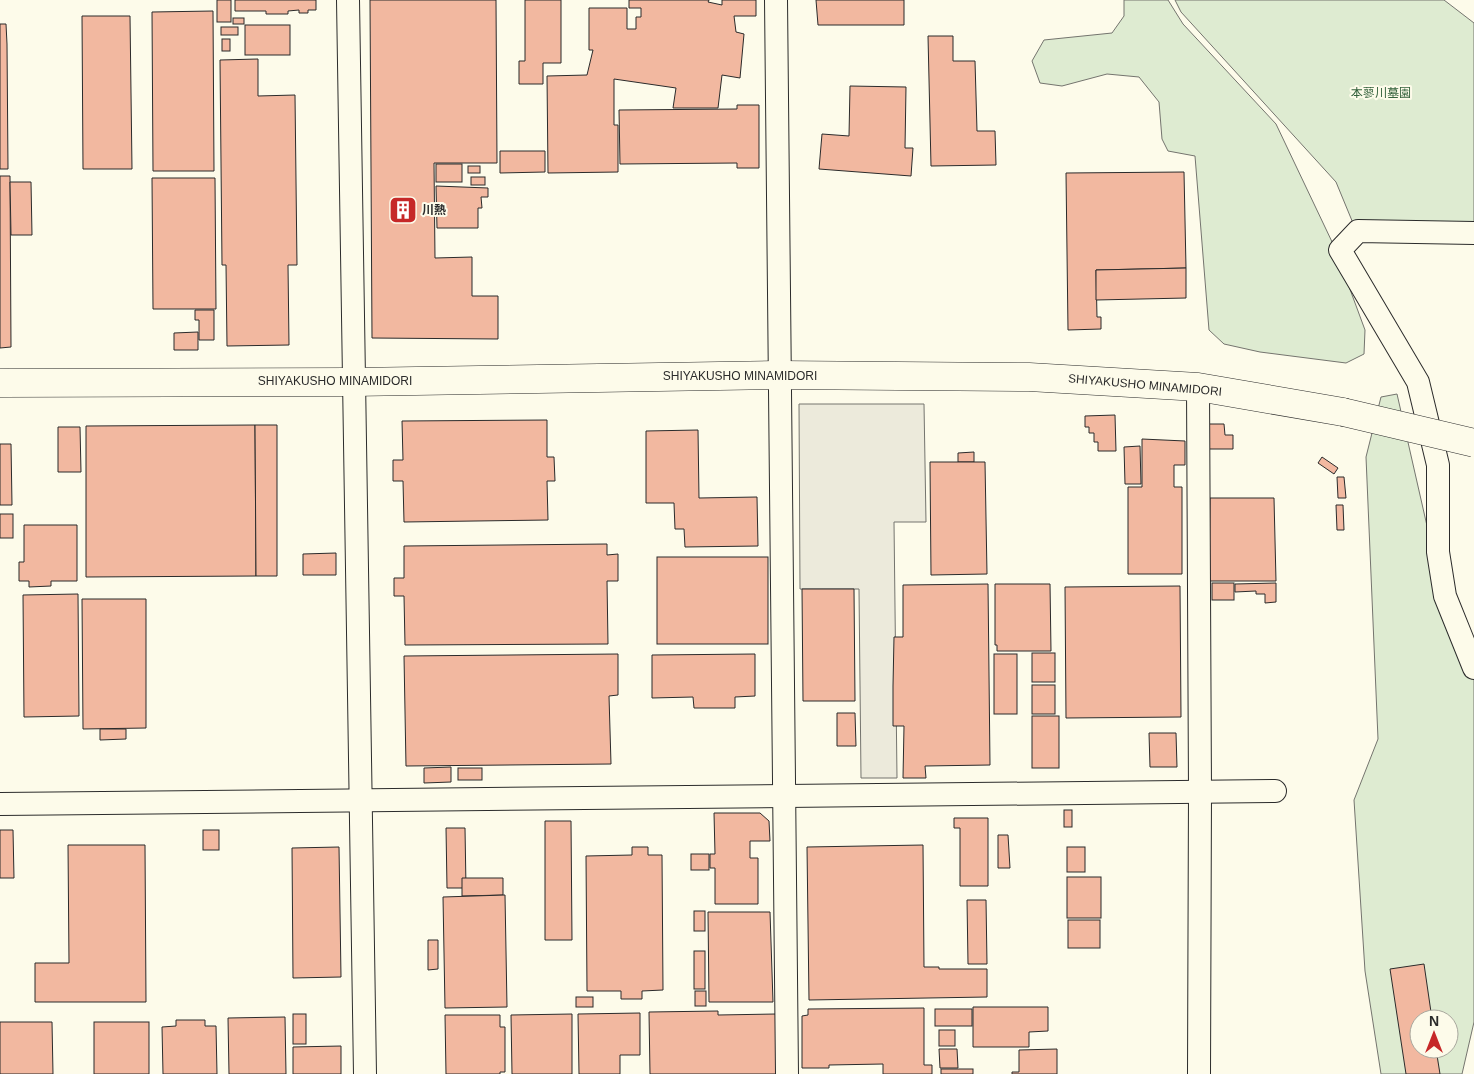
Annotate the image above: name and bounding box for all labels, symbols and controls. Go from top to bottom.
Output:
park label: 本蓼川墓園 [1351,86,1411,100]
building icon: 川熱 [388,195,418,225]
place label: 川熱 [422,203,446,217]
street label: SHIYAKUSHO MINAMIDORI [663,369,817,383]
street label: SHIYAKUSHO MINAMIDORI [1067,371,1223,399]
street label: SHIYAKUSHO MINAMIDORI [258,374,412,388]
north arrow [1409,1009,1459,1059]
text: N [1429,1013,1439,1029]

